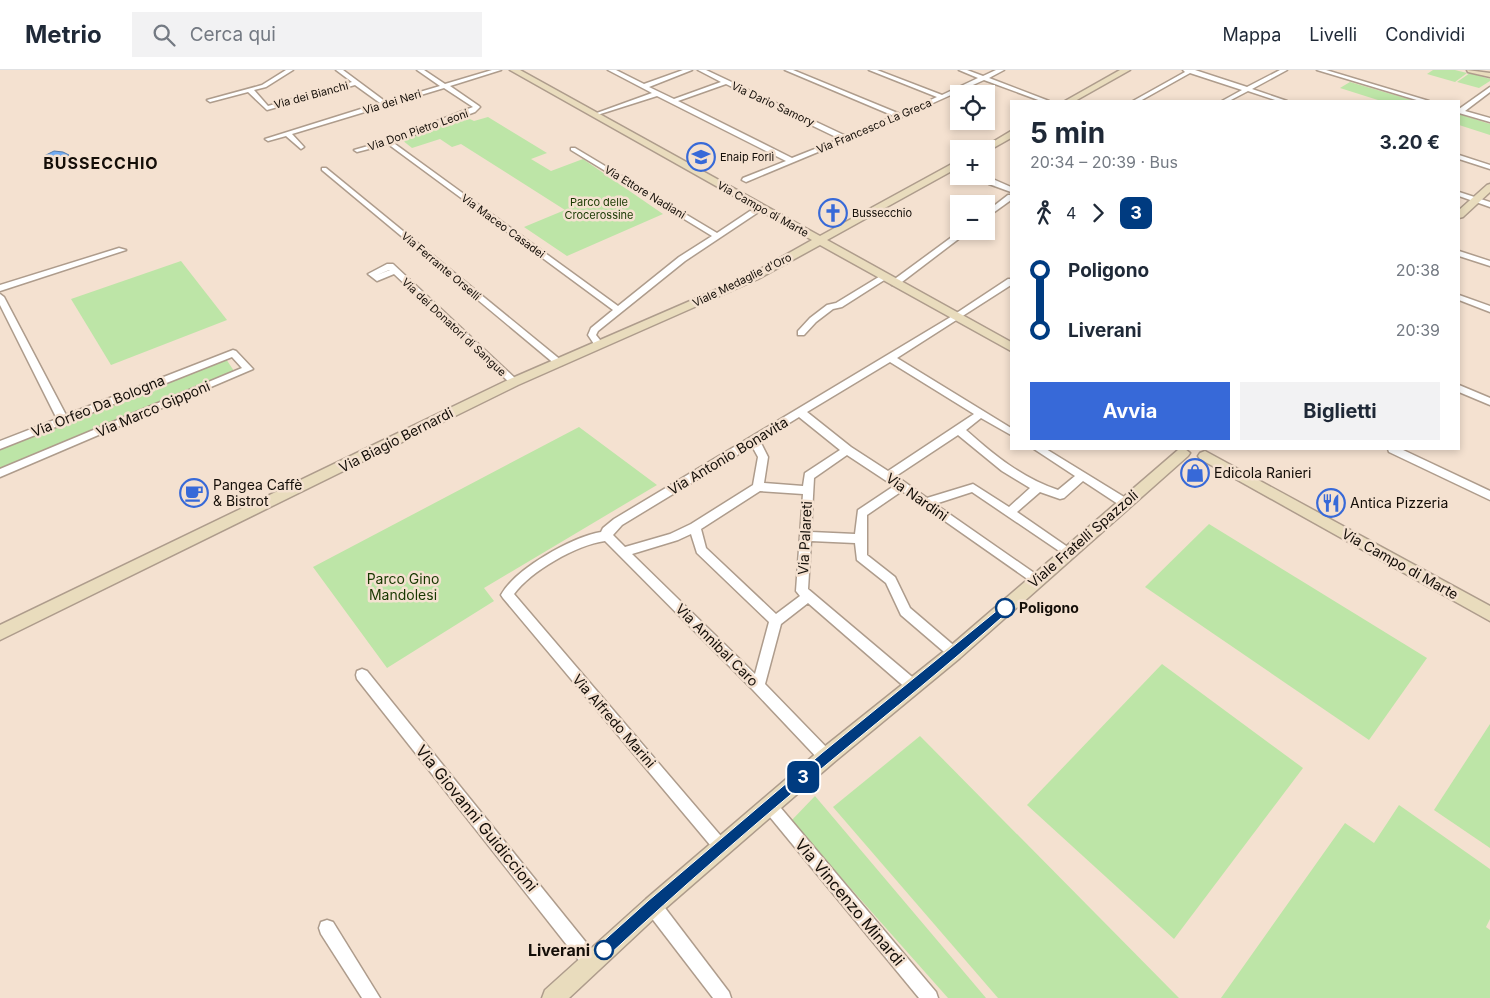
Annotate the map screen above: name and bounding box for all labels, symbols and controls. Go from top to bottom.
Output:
search box [132,12,482,57]
text: Metrio [25,20,102,49]
icon: search [150,21,178,49]
text: Cerca qui [190,23,276,46]
text: Mappa [1223,24,1281,45]
text: Livelli [1309,24,1357,45]
text: Condividi [1385,24,1465,45]
street label: Via dei Bianchi [272,78,350,112]
street label: Via Dario Samory [729,79,817,129]
map controls [950,85,995,240]
button: locate [950,85,995,130]
street label: Via dei Neri [361,87,423,117]
street label: Via Francesco La Greca [814,95,934,157]
street label: Via Don Pietro Leoni [366,106,470,154]
text: 5 min [1030,116,1105,150]
text: 3.20 € [1380,131,1440,154]
button: + [950,140,995,185]
school or university icon: Enaip Forlì [686,142,716,172]
place label: Enaip Forlì [720,150,774,164]
text: 20:34 – 20:39 · Bus [1030,152,1178,172]
district label: BUSSECCHIO [43,153,159,173]
street label: Via Ettore Nadiani [602,162,688,222]
street label: Via Campo di Marte [715,178,811,240]
street label: Via Maceo Casadei [458,191,548,261]
park label: Parco delle Crocerossine [564,195,634,222]
button: − [950,195,995,240]
church icon: Bussecchio [818,198,848,228]
icon: walk [1030,199,1058,227]
icon: forward [1084,199,1112,227]
text: 3 [1130,202,1142,223]
text: 4 [1066,203,1076,223]
place label: Bussecchio [852,206,912,220]
street label: Via Ferrante Orselli [399,229,483,303]
street label: Viale Medaglie d'Oro [690,250,794,310]
text: Poligono [1068,259,1149,282]
text: 20:38 [1396,260,1440,280]
street label: Via dei Donatori di Sangue [399,275,509,379]
text: Liverani [1068,319,1142,342]
text: 20:39 [1396,320,1440,340]
street label: Via Orfeo Da Bologna [29,371,167,440]
street label: Via Marco Gipponi [93,377,212,440]
button: Avvia [1030,382,1230,440]
button: Biglietti [1240,382,1440,440]
street label: Via Biagio Bernardi [336,403,456,476]
street label: Via Antonio Bonavita [665,413,791,498]
shop icon: Edicola Ranieri [1180,458,1210,488]
place label: Edicola Ranieri [1214,464,1311,481]
street label: Via Nardini [883,469,952,524]
place label: Pangea Caffè & Bistrot [213,476,302,509]
cafe icon: Pangea Caffè & Bistrot [179,478,209,508]
street label: Viale Fratelli Spazzoli [1024,486,1141,591]
restaurant icon: Antica Pizzeria [1316,488,1346,518]
place label: Antica Pizzeria [1350,494,1448,511]
street label: Via Palareti [794,501,815,575]
street label: Via Campo di Marte [1339,524,1461,603]
park label: Parco Gino Mandolesi [367,570,439,603]
marker: Poligono [995,598,1015,618]
place label: Poligono [1019,599,1079,616]
street label: Via Annibal Caro [672,600,762,690]
street label: Via Alfredo Marini [569,670,660,771]
street label: Via Giovanni Guidiccioni [412,741,542,895]
line badge: 3 [787,761,819,793]
text: 3 [797,766,809,787]
street label: Via Vincenzo Minardi [791,834,909,970]
place label: Liverani [528,940,590,960]
marker: Liverani [594,940,614,960]

